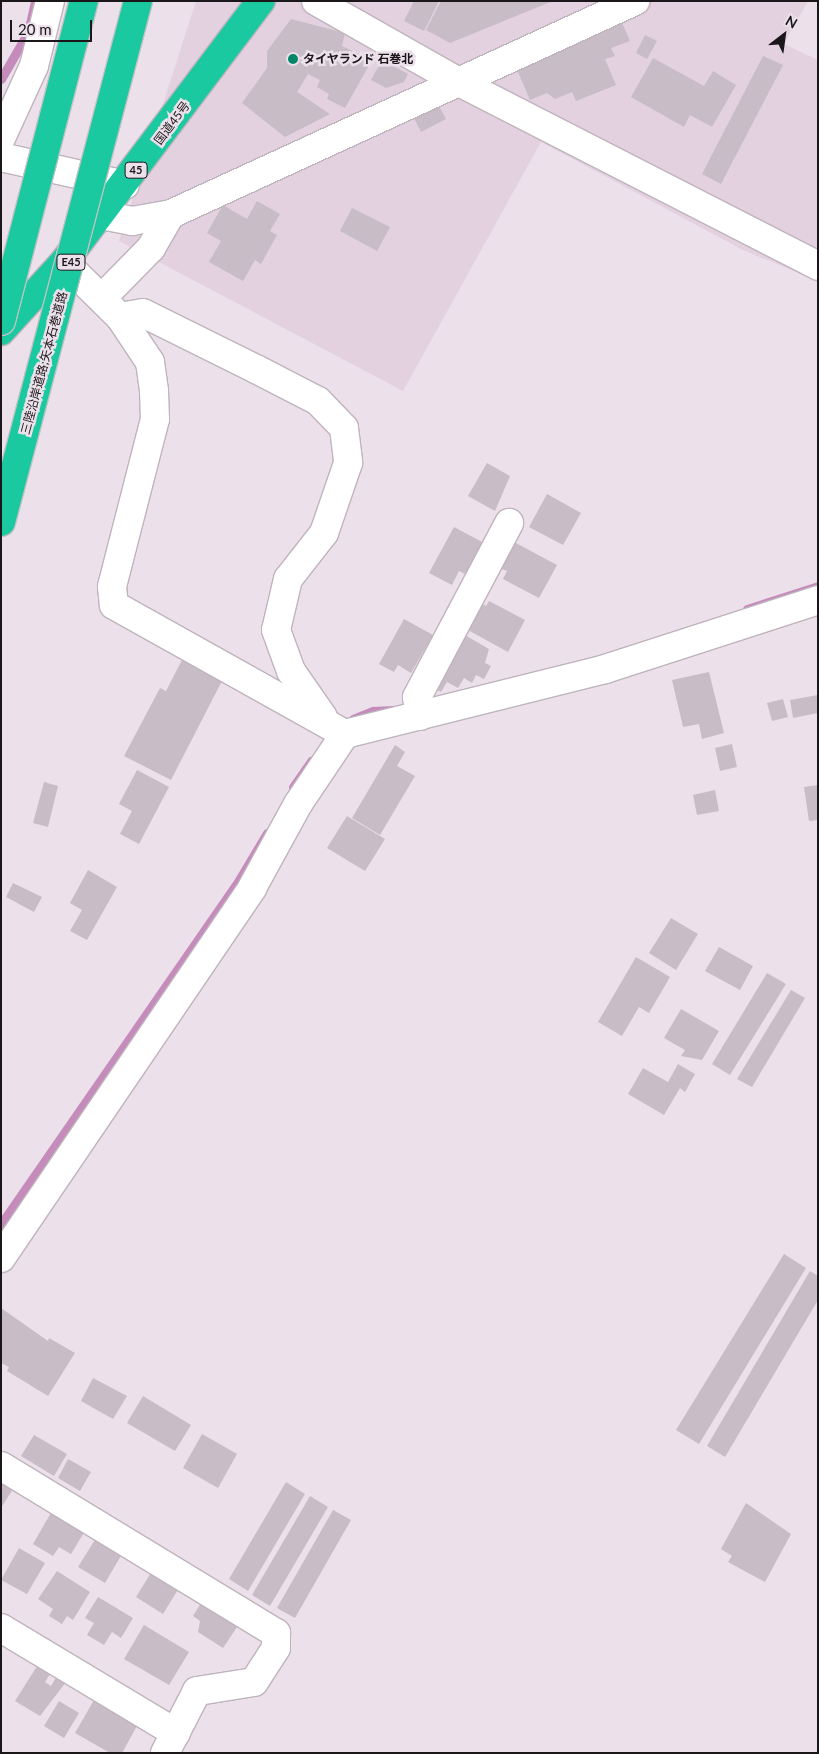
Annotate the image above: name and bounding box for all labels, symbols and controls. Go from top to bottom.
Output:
scale bar [12,10,95,42]
north arrow [759,10,809,60]
text: N [783,12,801,32]
text: 20 m [18,20,52,38]
place label: タイヤランド 石巻北 [303,52,414,66]
marker: タイヤランド 石巻北 [287,53,299,65]
street label: 国道45号 [151,99,193,147]
road number: 45 [124,162,148,178]
road number: E45 [56,253,86,270]
street label: 三陸沿岸道路;矢本石巻道路 [18,290,70,436]

